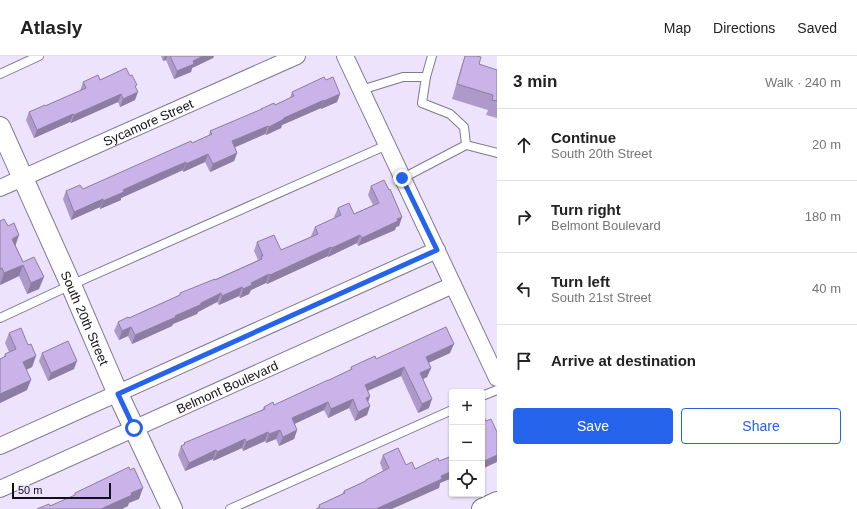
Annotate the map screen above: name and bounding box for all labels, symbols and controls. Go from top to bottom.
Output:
text: Atlasly [20,17,82,38]
text: Map [664,20,691,36]
text: Directions [713,20,775,36]
text: Saved [797,20,837,36]
text: 3 min [513,72,557,91]
text: Walk · 240 m [765,75,841,90]
street label: Sycamore Street [101,96,196,149]
text: Continue [551,129,616,146]
icon: ahead [513,134,535,156]
text: 20 m [812,137,841,152]
text: South 20th Street [551,146,652,161]
route end [393,169,411,187]
text: Turn right [551,201,621,218]
icon: right [513,206,535,228]
text: 180 m [805,209,841,224]
text: Belmont Boulevard [551,218,661,233]
street label: South 20th Street [58,268,112,368]
text: Turn left [551,273,610,290]
icon: left [513,278,535,300]
text: 40 m [812,281,841,296]
text: South 21st Street [551,290,651,305]
icon: arrive [513,350,535,372]
text: Arrive at destination [551,352,696,369]
street label: Belmont Boulevard [174,357,280,416]
map controls [449,389,485,497]
button: + [449,389,485,425]
button: Save [513,408,673,444]
button: Share [681,408,841,444]
route start [125,419,143,437]
button: − [449,425,485,461]
button: locate [449,461,485,497]
scale bar [12,481,111,500]
text: 50 m [18,484,42,496]

